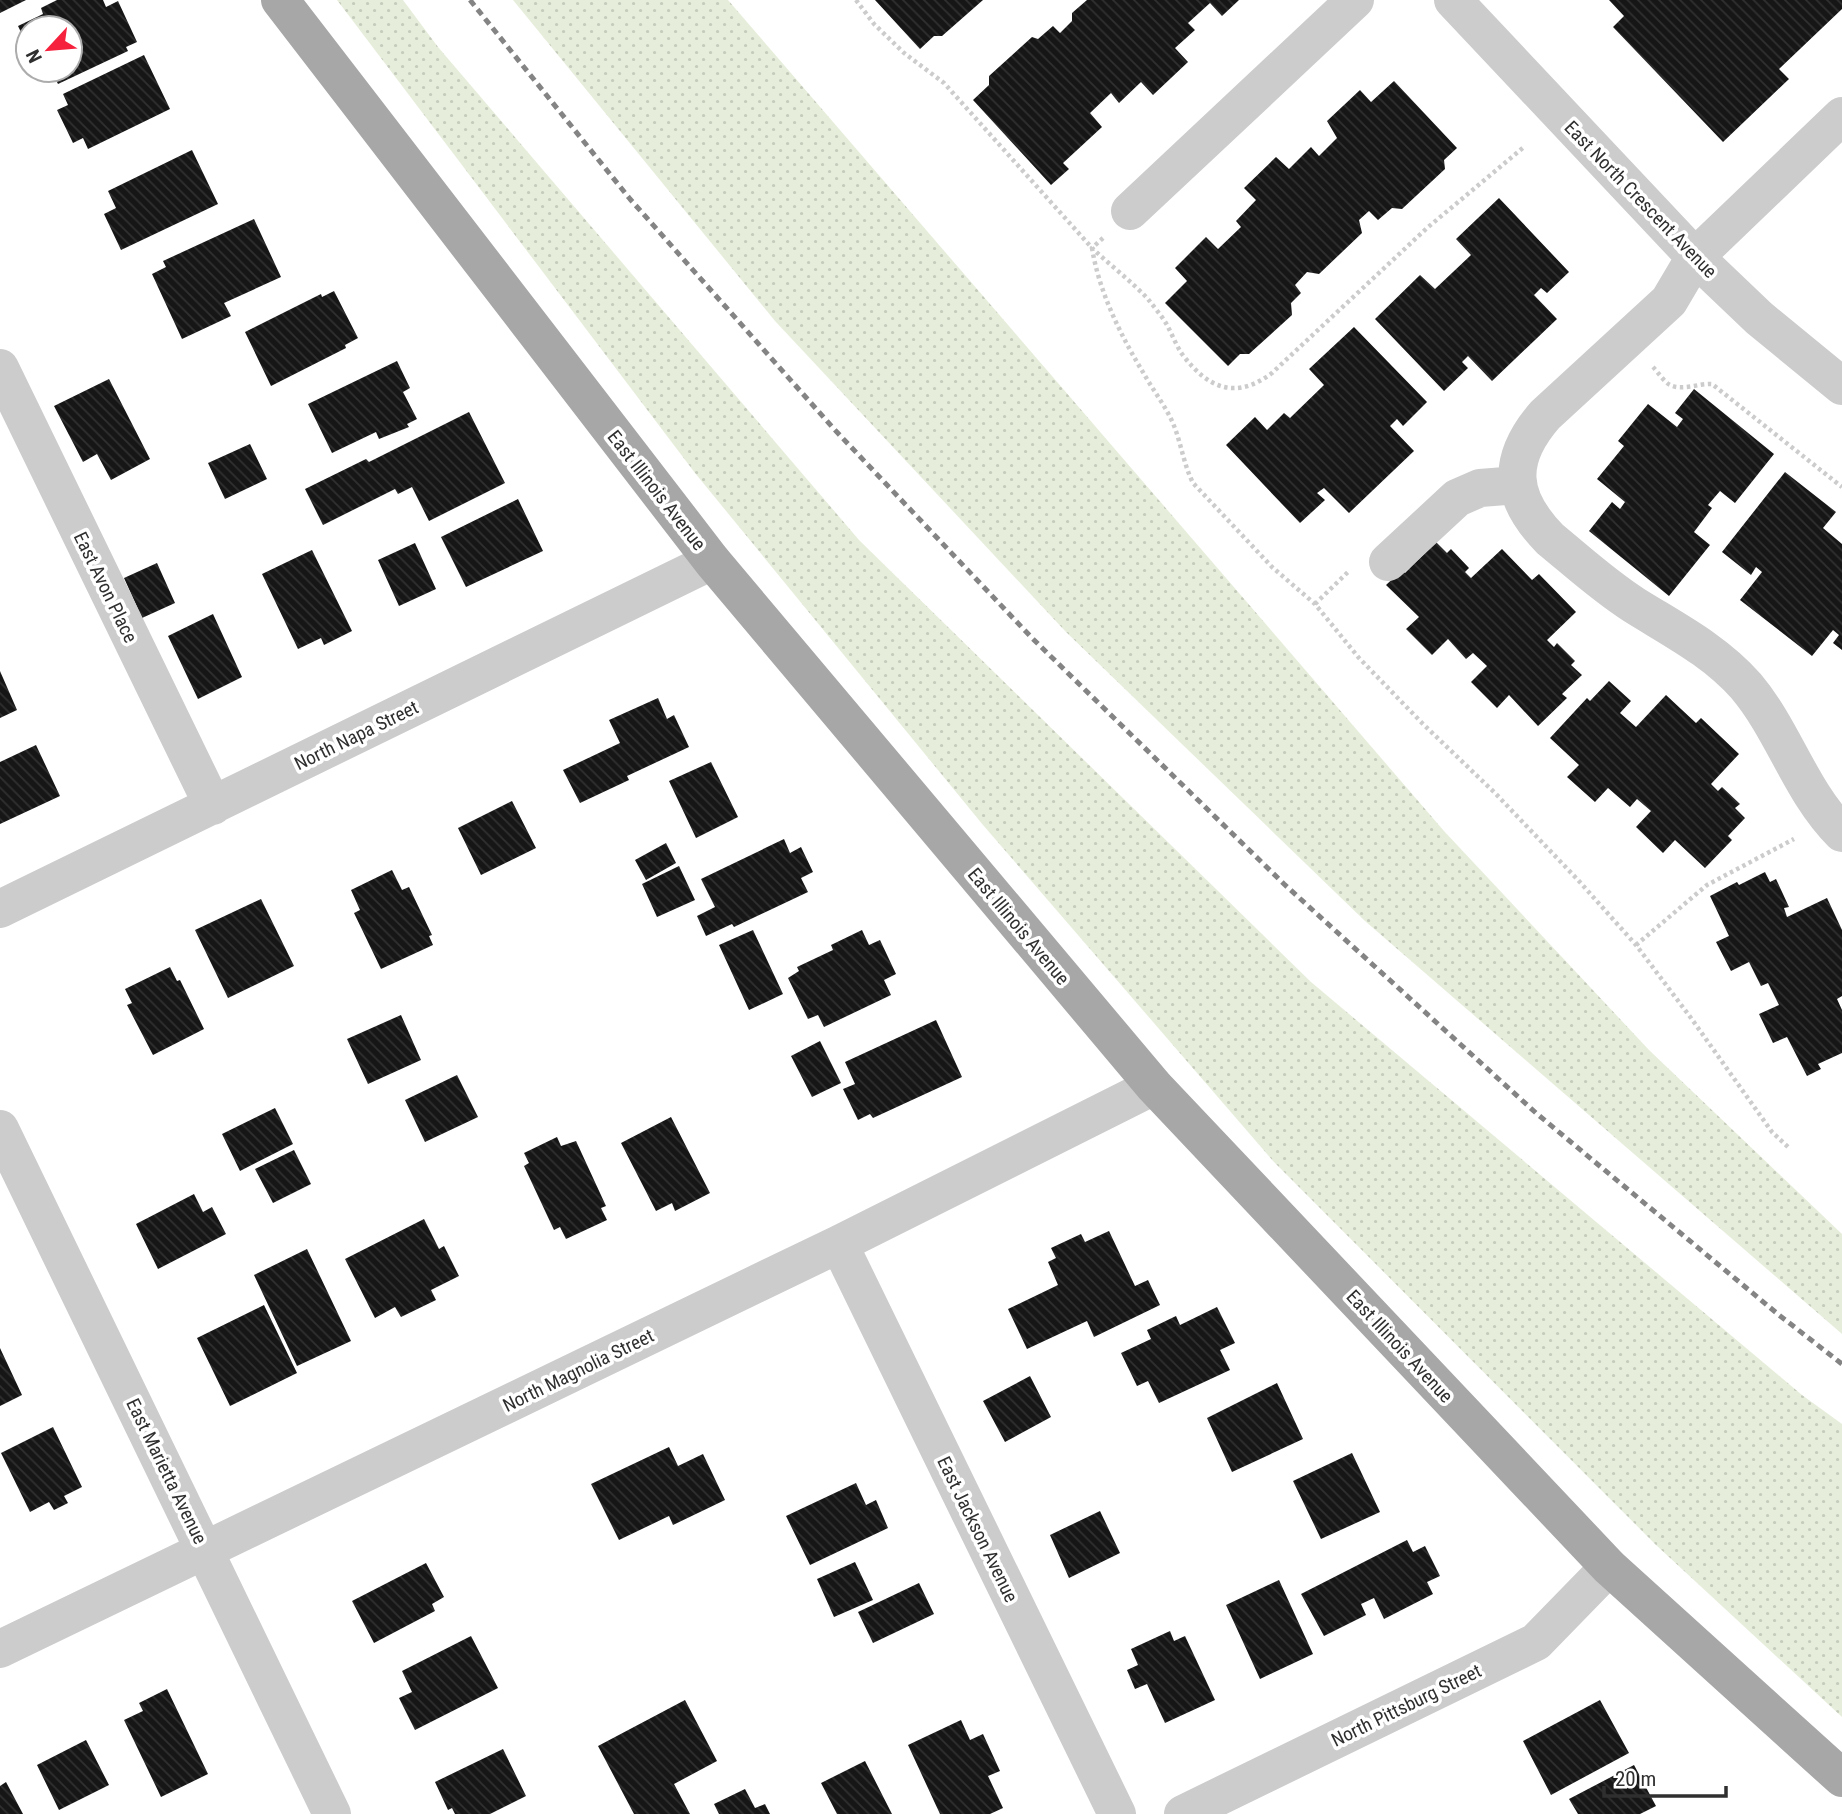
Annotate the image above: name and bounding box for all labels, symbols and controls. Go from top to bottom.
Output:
north arrow [14,14,84,84]
text: N [21,46,47,67]
street label: East North Crescent Avenue [1560,116,1722,283]
street label: East Illinois Avenue [603,426,711,555]
street label: East Avon Place [69,528,142,646]
street label: North Napa Street [291,696,422,775]
street label: East Illinois Avenue [963,863,1074,990]
street label: East Illinois Avenue [1341,1285,1458,1408]
street label: North Magnolia Street [499,1324,657,1417]
street label: East Marietta Avenue [121,1395,212,1548]
street label: East Jackson Avenue [932,1453,1023,1606]
street label: North Pittsburg Street [1327,1659,1485,1752]
scale bar [1604,1755,1727,1799]
text: 20 m [1615,1767,1656,1791]

